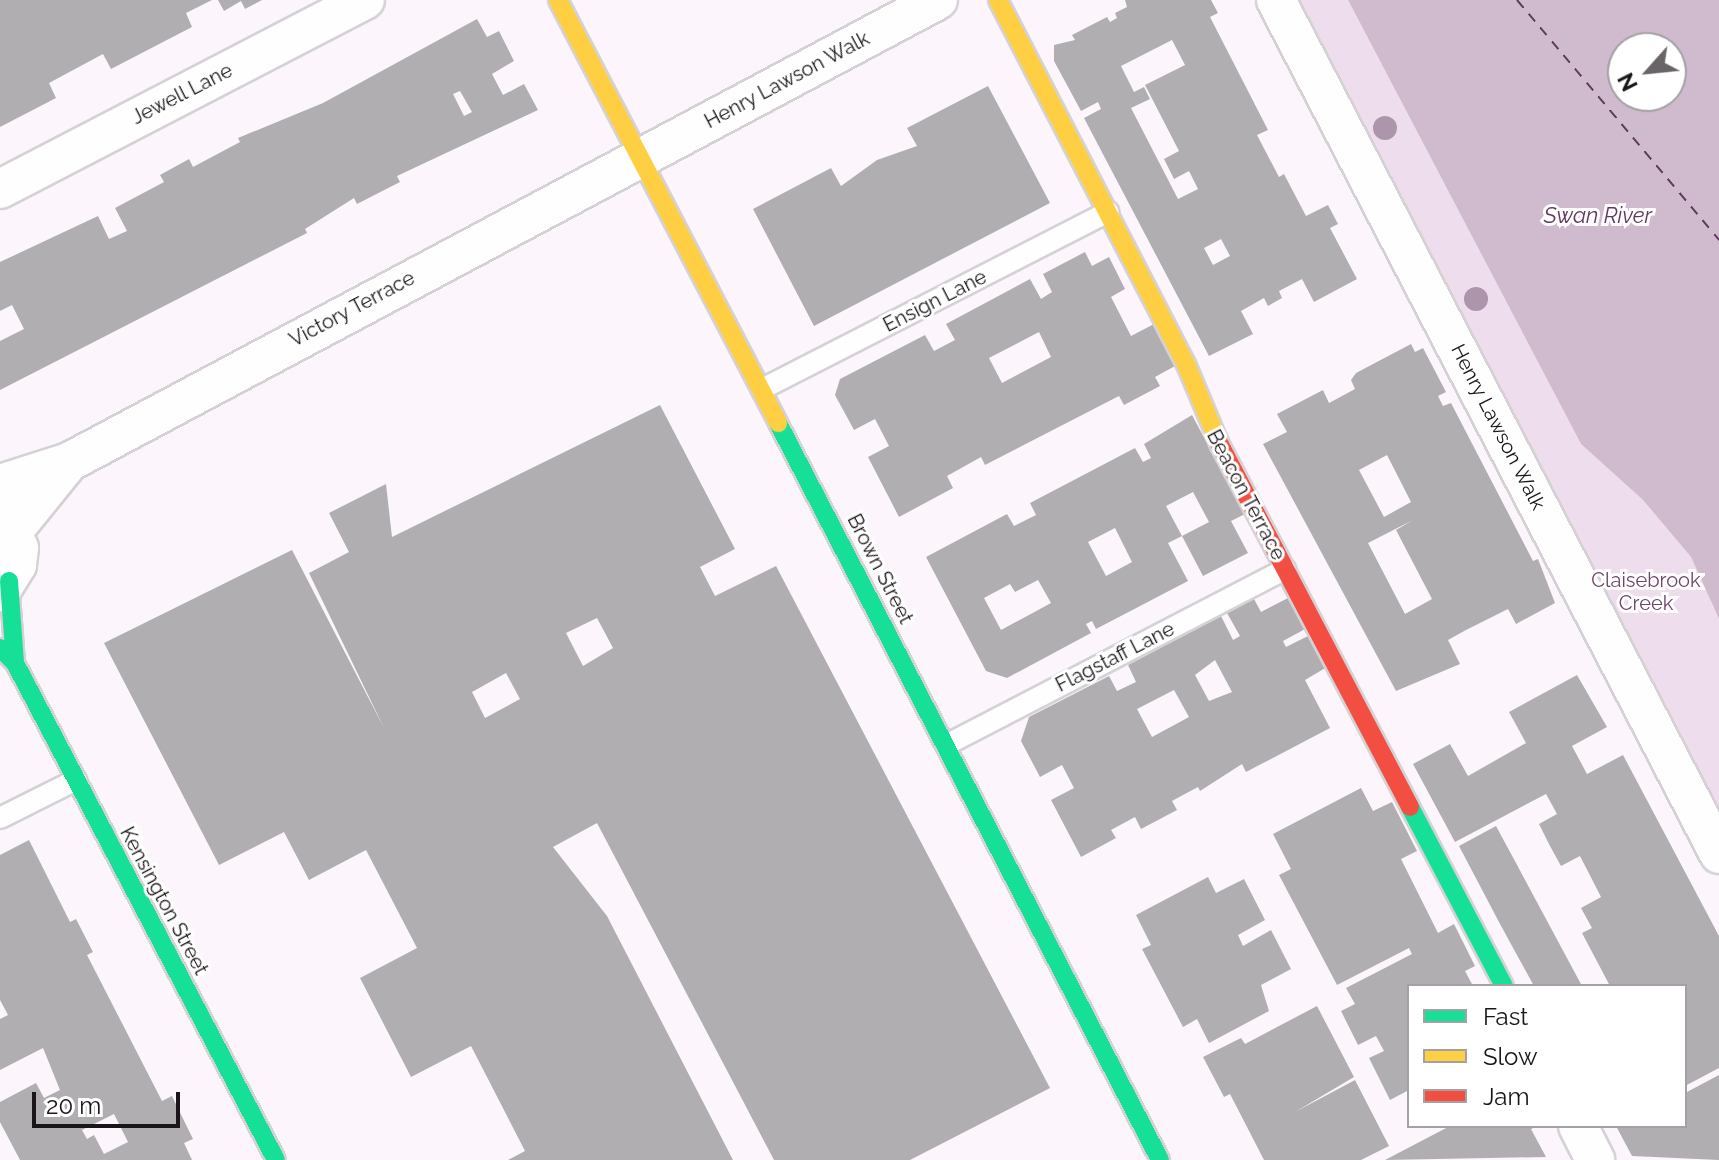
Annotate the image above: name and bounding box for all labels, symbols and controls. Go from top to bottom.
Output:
street label: Henry Lawson Walk [700,26,874,134]
north arrow [1607,32,1687,112]
street label: Jewell Lane [127,58,237,130]
text: N [1612,69,1643,95]
water label: Swan River [1544,203,1652,229]
street label: Ensign Lane [879,265,991,337]
street label: Victory Terrace [285,266,419,352]
street label: Henry Lawson Walk [1445,339,1551,515]
street label: Beacon Terrace [1201,425,1291,565]
street label: Brown Street [842,510,918,628]
park label: Claisebrook Creek [1591,568,1701,615]
street label: Flagstaff Lane [1051,617,1179,697]
street label: Kensington Street [115,823,213,979]
legend [1407,984,1687,1128]
text: Fast [1483,1002,1528,1031]
text: Slow [1483,1042,1537,1071]
scale bar [36,1076,184,1126]
text: Jam [1483,1082,1529,1111]
text: 20 m [46,1091,101,1120]

